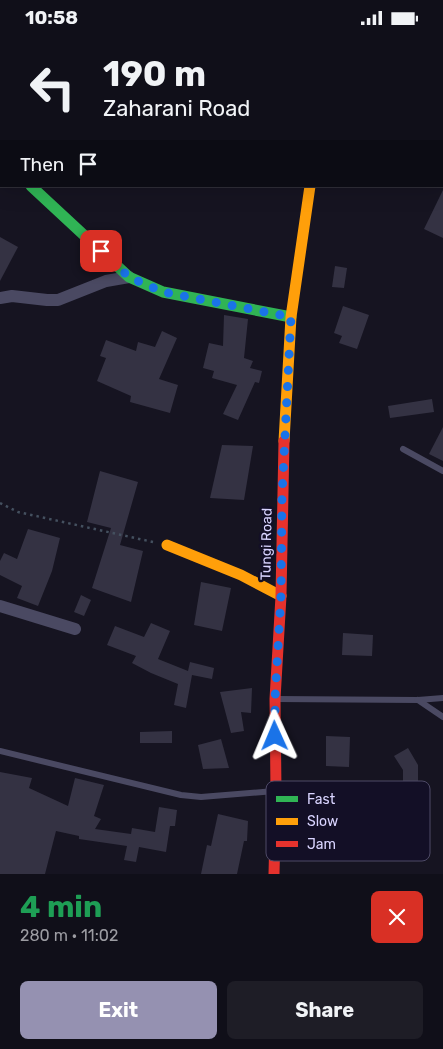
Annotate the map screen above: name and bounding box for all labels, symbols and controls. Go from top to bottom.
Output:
text: 10:58 [25,6,78,29]
text: 190 m [103,53,206,95]
icon: left [20,55,85,120]
text: Zaharani Road [103,95,250,122]
icon: arrive [74,150,102,178]
text: Then [20,153,64,176]
pin [80,230,122,272]
icon: arrive [87,237,115,265]
street label: Tungi Road [257,508,276,580]
position arrow [248,709,300,761]
legend [266,781,430,861]
text: Fast [307,791,336,808]
text: Slow [307,813,338,830]
text: Jam [307,836,336,853]
text: 4 min [20,889,102,925]
button: close [371,891,423,943]
text: 280 m · 11:02 [20,926,118,945]
button: Exit [20,981,217,1039]
button: Share [227,981,423,1039]

